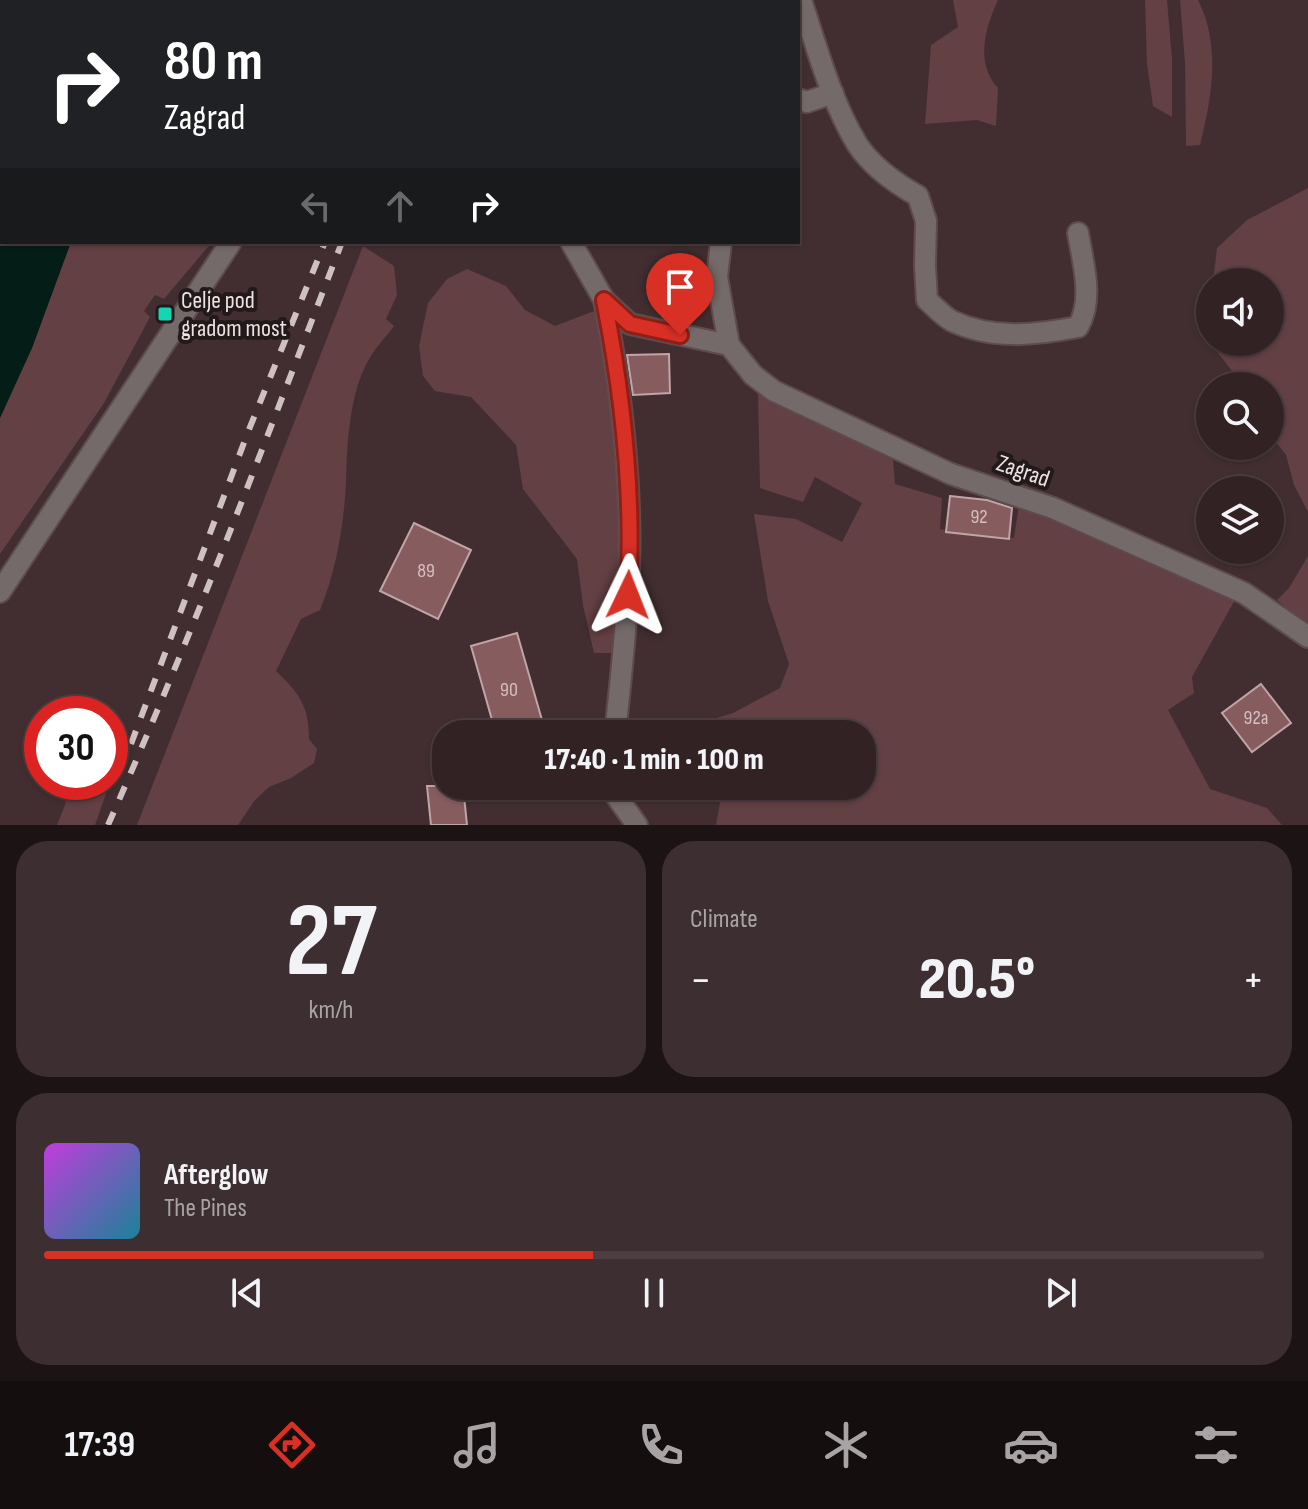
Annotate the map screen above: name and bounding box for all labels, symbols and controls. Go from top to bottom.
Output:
text: 80 m [164,29,263,96]
icon: right [32,32,136,136]
text: Zagrad [164,97,245,140]
icon: left [294,184,338,228]
icon: ahead [378,184,422,228]
icon: right [462,184,506,228]
pin [646,253,714,335]
icon: arrive [658,265,702,309]
map controls [1196,268,1284,564]
button: sound [1196,268,1284,356]
place label: Celje pod gradom most [181,286,287,343]
marker: Celje pod gradom most [156,305,174,323]
button: search [1196,372,1284,460]
street label: Zagrad [993,448,1053,494]
button: layers [1196,476,1284,564]
house number: 92 [970,505,988,529]
position arrow [586,553,670,637]
house number: 89 [417,559,435,583]
house number: 90 [500,678,518,702]
speed limit sign: 30 [24,696,128,800]
house number: 92a [1244,706,1268,730]
text: 17:40 · 1 min · 100 m [544,742,764,778]
text: 27 [286,880,376,1005]
text: Climate [690,904,758,935]
text: 20.5° [919,944,1035,1016]
text: − [690,954,712,1007]
text: + [1242,954,1264,1007]
text: km/h [309,995,353,1026]
text: Afterglow [164,1157,269,1193]
text: The Pines [164,1193,247,1224]
icon: previous [225,1271,269,1315]
icon: pause [632,1271,676,1315]
icon: next [1039,1271,1083,1315]
icon: directions [264,1417,320,1473]
icon: music [449,1417,505,1473]
icon: phone [633,1417,689,1473]
icon: climate [818,1417,874,1473]
icon: car [1003,1417,1059,1473]
icon: filters [1188,1417,1244,1473]
text: 17:39 [64,1424,135,1467]

